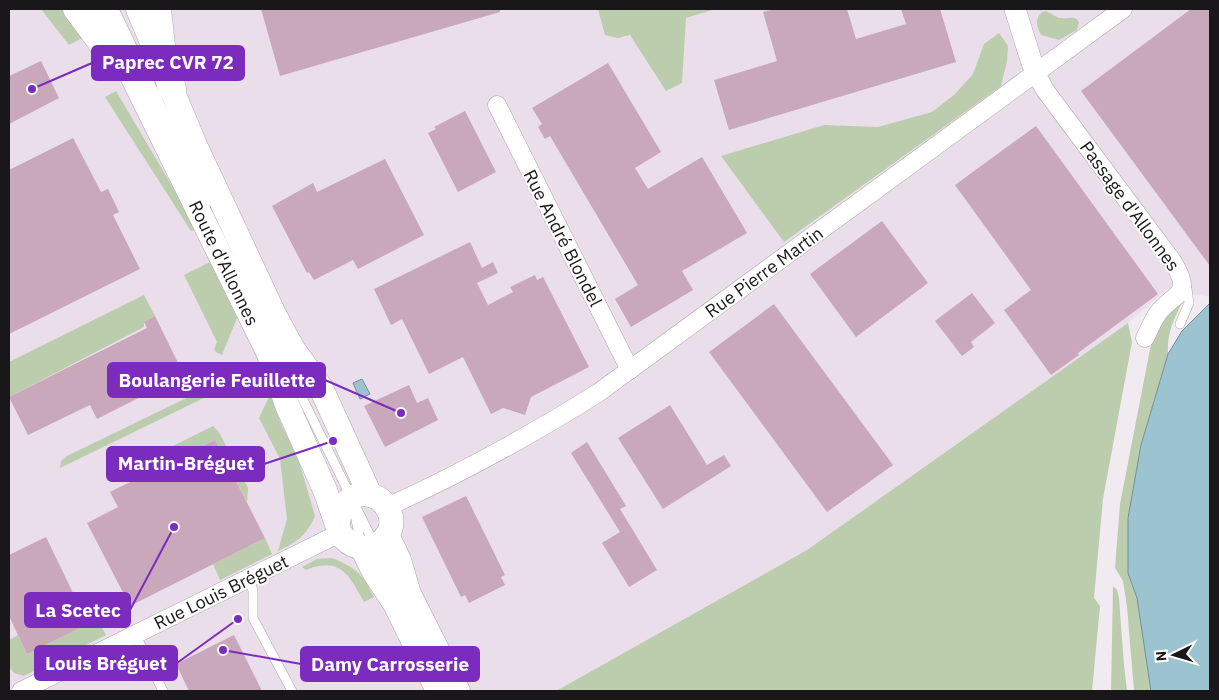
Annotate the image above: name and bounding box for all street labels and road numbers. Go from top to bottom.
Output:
street label: Passage d'Allonnes [1075,136,1185,276]
street label: Rue André Blondel [518,166,608,311]
street label: Route d'Allonnes [184,197,264,329]
street label: Rue Pierre Martin [700,221,828,323]
street label: Rue Louis Bréguet [150,550,292,634]

